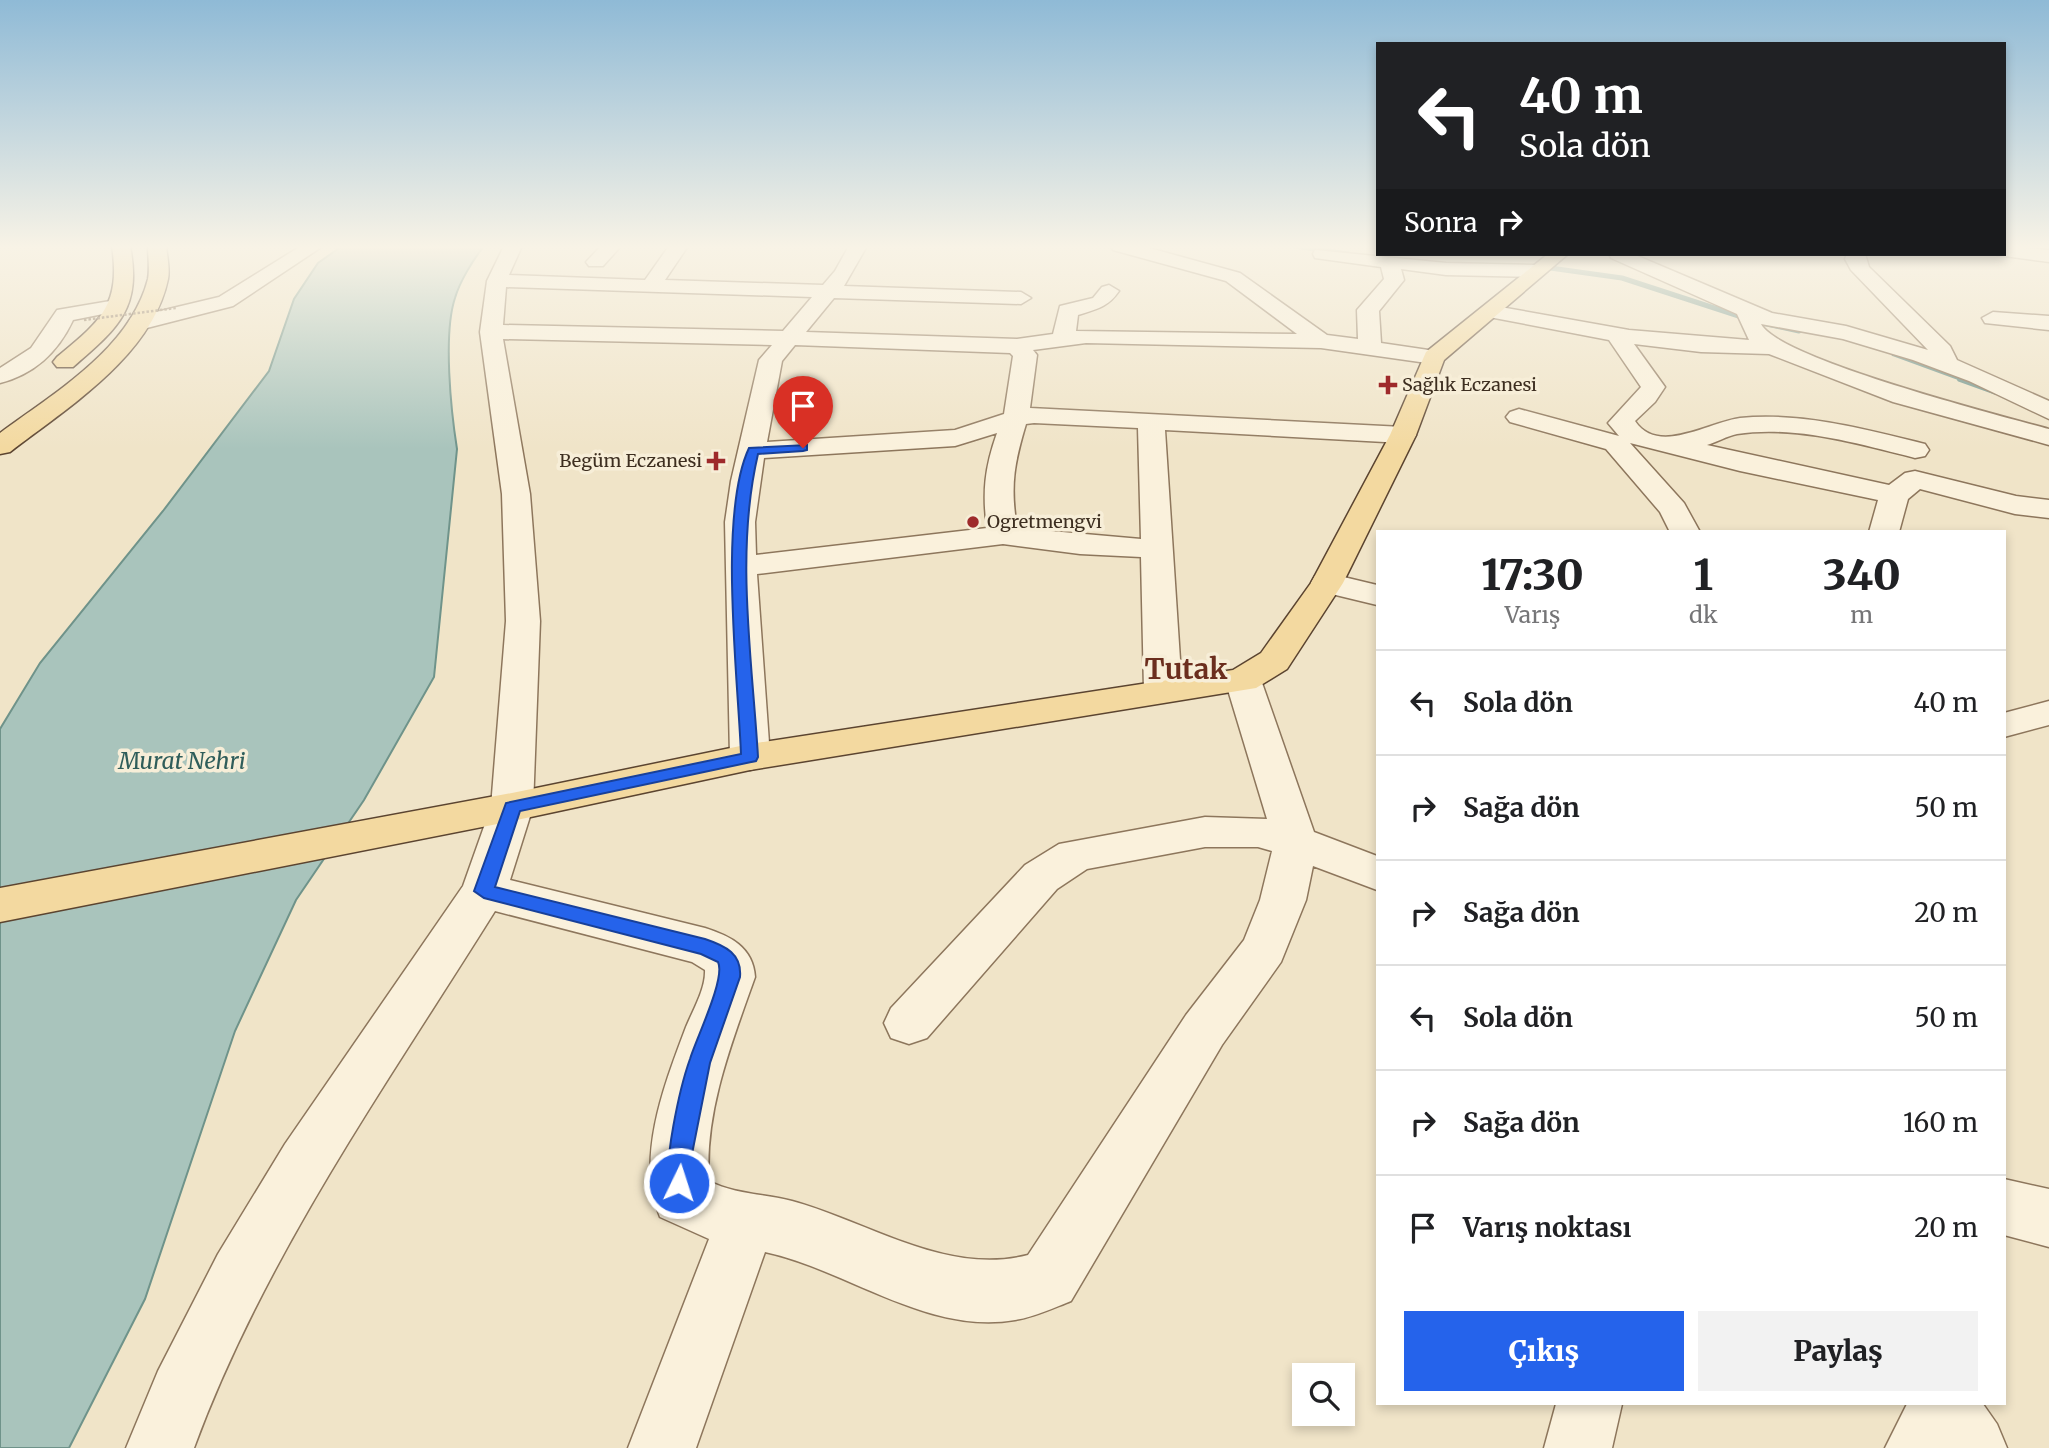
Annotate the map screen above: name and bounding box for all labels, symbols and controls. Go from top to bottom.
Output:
text: 40 m [1519,65,1643,126]
icon: left [1404,70,1495,161]
text: Sola dön [1519,126,1651,166]
icon: right [1491,203,1529,241]
text: Sonra [1404,206,1477,239]
place label: Sağlık Eczanesi [1402,373,1537,396]
pin [773,376,833,448]
marker: Sağlık Eczanesi [1380,377,1396,393]
icon: arrive [784,387,822,425]
place label: Begüm Eczanesi [559,449,702,472]
marker: Begüm Eczanesi [708,453,724,469]
place label: Ogretmengvi [987,510,1102,533]
marker: Ogretmengvi [965,514,981,530]
text: 17:30 [1481,549,1584,601]
text: 1 [1693,549,1713,601]
text: 340 [1823,549,1901,601]
text: Varış [1505,600,1560,629]
text: dk [1689,600,1718,629]
text: m [1850,600,1873,629]
district label: Tutak [1145,651,1228,687]
icon: left [1404,684,1442,722]
text: Sola dön [1463,686,1573,719]
text: 40 m [1914,686,1978,719]
water label: Murat Nehri [117,746,246,775]
icon: right [1404,789,1442,827]
text: Sağa dön [1463,791,1580,824]
text: 50 m [1914,791,1978,824]
icon: right [1404,894,1442,932]
text: Sağa dön [1463,896,1580,929]
text: 20 m [1914,896,1978,929]
icon: left [1404,999,1442,1037]
text: Sola dön [1463,1001,1573,1034]
text: 50 m [1914,1001,1978,1034]
icon: right [1404,1104,1442,1142]
text: Sağa dön [1463,1106,1580,1139]
text: 160 m [1903,1106,1978,1139]
position arrow [642,1146,716,1220]
icon: arrive [1404,1209,1442,1247]
text: Varış noktası [1463,1211,1631,1244]
text: 20 m [1914,1211,1978,1244]
button: Çıkış [1404,1311,1684,1391]
button: Paylaş [1698,1311,1978,1391]
map controls [1292,1363,1355,1426]
button: search [1292,1363,1355,1426]

